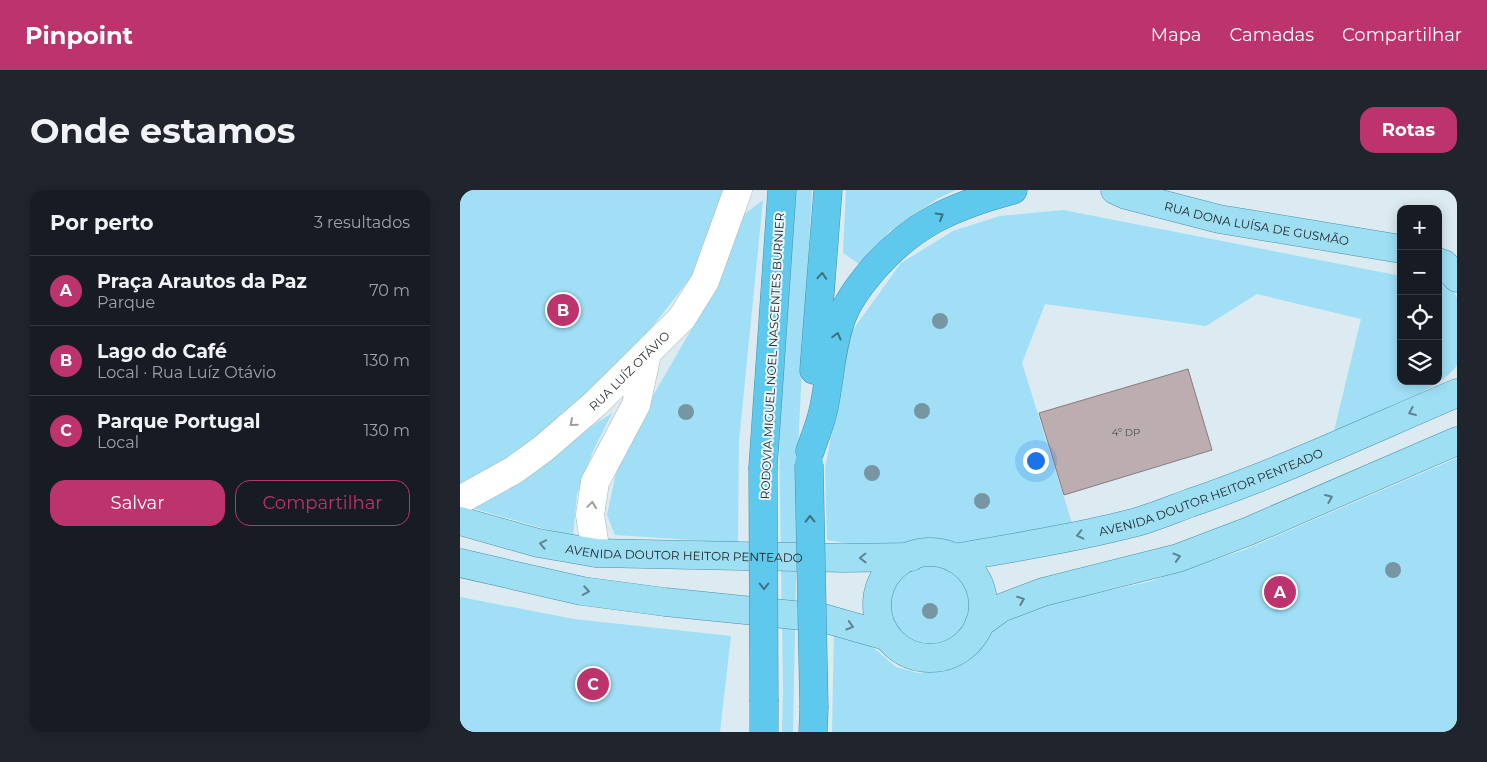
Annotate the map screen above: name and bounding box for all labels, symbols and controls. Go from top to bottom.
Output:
text: Pinpoint [25,21,133,50]
text: Mapa [1151,24,1201,46]
text: Camadas [1229,24,1314,46]
text: Compartilhar [1342,24,1462,46]
button: Rotas [1360,107,1457,153]
text: Onde estamos [30,109,295,152]
street label: RUA DONA LUÍSA DE GUSMÃO [1163,198,1350,248]
map controls [1397,205,1442,385]
button: + [1397,205,1442,250]
text: Por perto [50,210,154,235]
street label: RODOVIA MIGUEL NOEL NASCENTES BURNIER [757,212,787,500]
one-way arrow [934,212,943,222]
text: 3 resultados [314,213,410,232]
button: − [1397,250,1442,295]
text: Praça Arautos da Paz [97,270,307,293]
one-way arrow [816,271,827,279]
text: A [60,281,72,300]
text: 70 m [369,281,410,300]
pin: B [547,291,579,329]
text: Parque [97,293,155,312]
button: locate [1397,295,1442,340]
street label: RUA LUÍZ OTÁVIO [585,327,672,414]
one-way arrow [831,331,842,340]
text: Lago do Café [97,340,227,363]
button: layers [1397,340,1442,385]
text: B [60,351,72,370]
text: 130 m [363,351,410,370]
text: Local · Rua Luíz Otávio [97,363,276,382]
one-way arrow [1408,406,1417,417]
text: Parque Portugal [97,410,261,433]
one-way arrow [570,417,579,426]
text: C [60,421,72,440]
text: 130 m [363,421,410,440]
house number: 4º DP [1112,426,1140,439]
text: Local [97,433,139,452]
street label: AVENIDA DOUTOR HEITOR PENTEADO [1097,445,1325,538]
your location [1023,448,1049,474]
button: Salvar [50,480,225,526]
button: Compartilhar [235,480,410,526]
one-way arrow [1324,494,1333,504]
one-way arrow [586,501,596,509]
one-way arrow [805,515,815,522]
one-way arrow [1075,529,1084,540]
one-way arrow [539,539,548,549]
street label: AVENIDA DOUTOR HEITOR PENTEADO [565,540,803,565]
one-way arrow [858,552,866,563]
one-way arrow [1173,553,1181,563]
pin: A [1264,573,1296,611]
one-way arrow [759,582,769,590]
one-way arrow [581,586,590,596]
one-way arrow [1016,596,1025,606]
one-way arrow [846,620,855,631]
pin: C [577,665,609,703]

